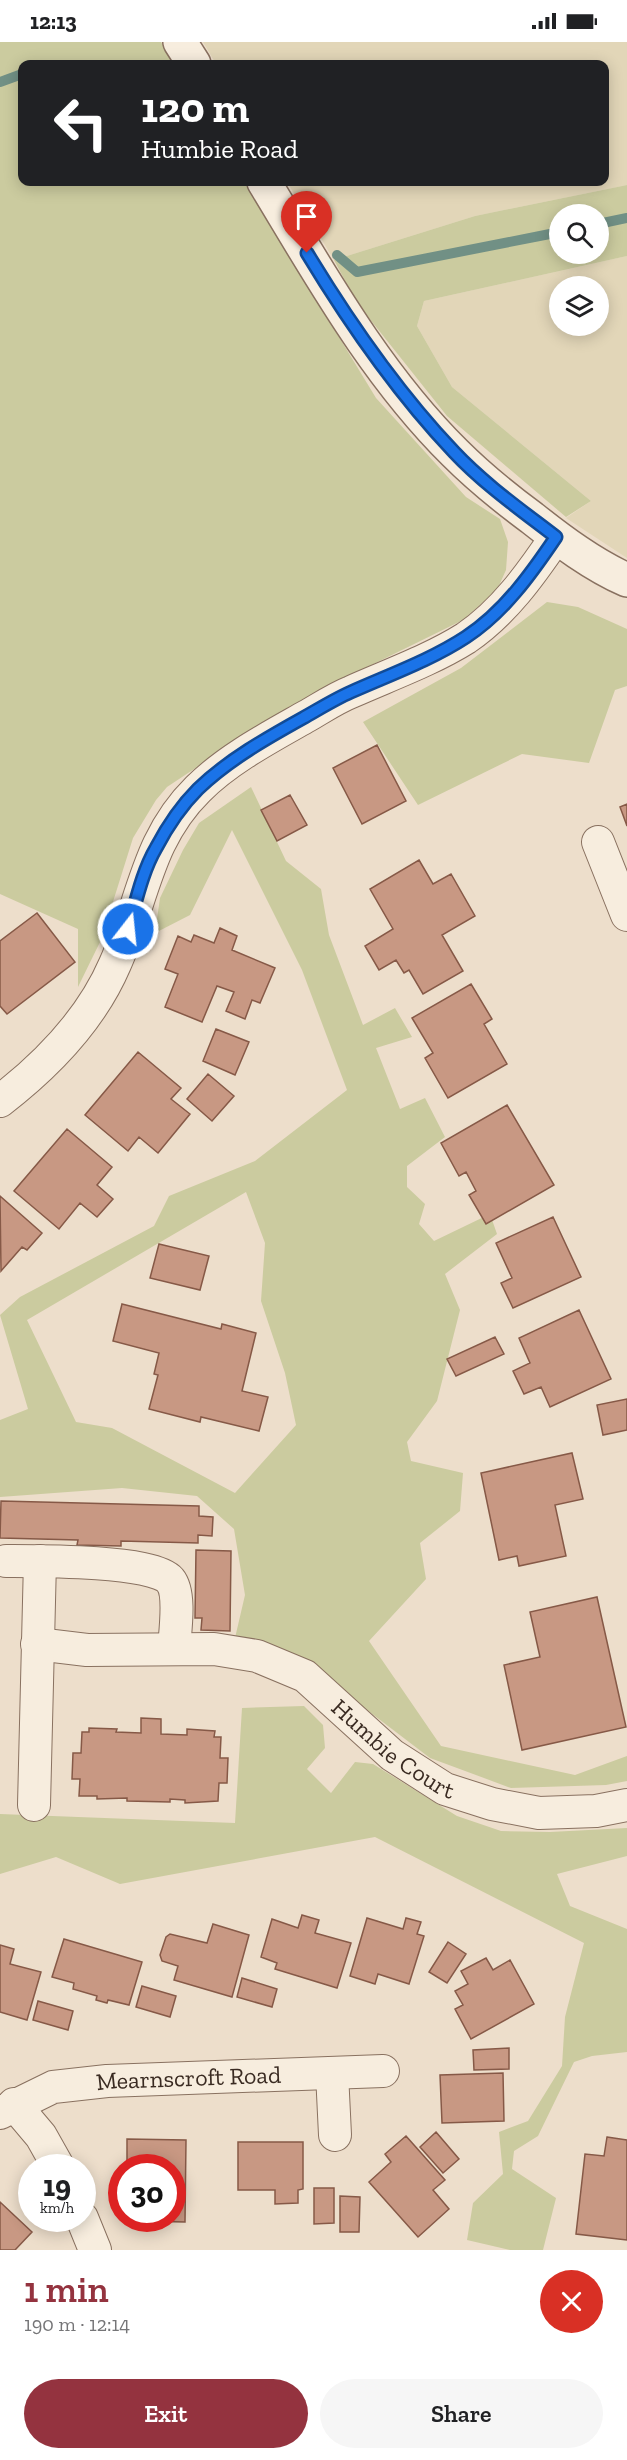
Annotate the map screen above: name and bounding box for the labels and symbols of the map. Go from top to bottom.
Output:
pin [281,191,332,253]
position arrow [96,897,160,961]
street label: Humbie Court [326,1692,458,1805]
street label: Mearnscroft Road [95,2060,282,2096]
speed limit sign: 30 [108,2154,186,2232]

